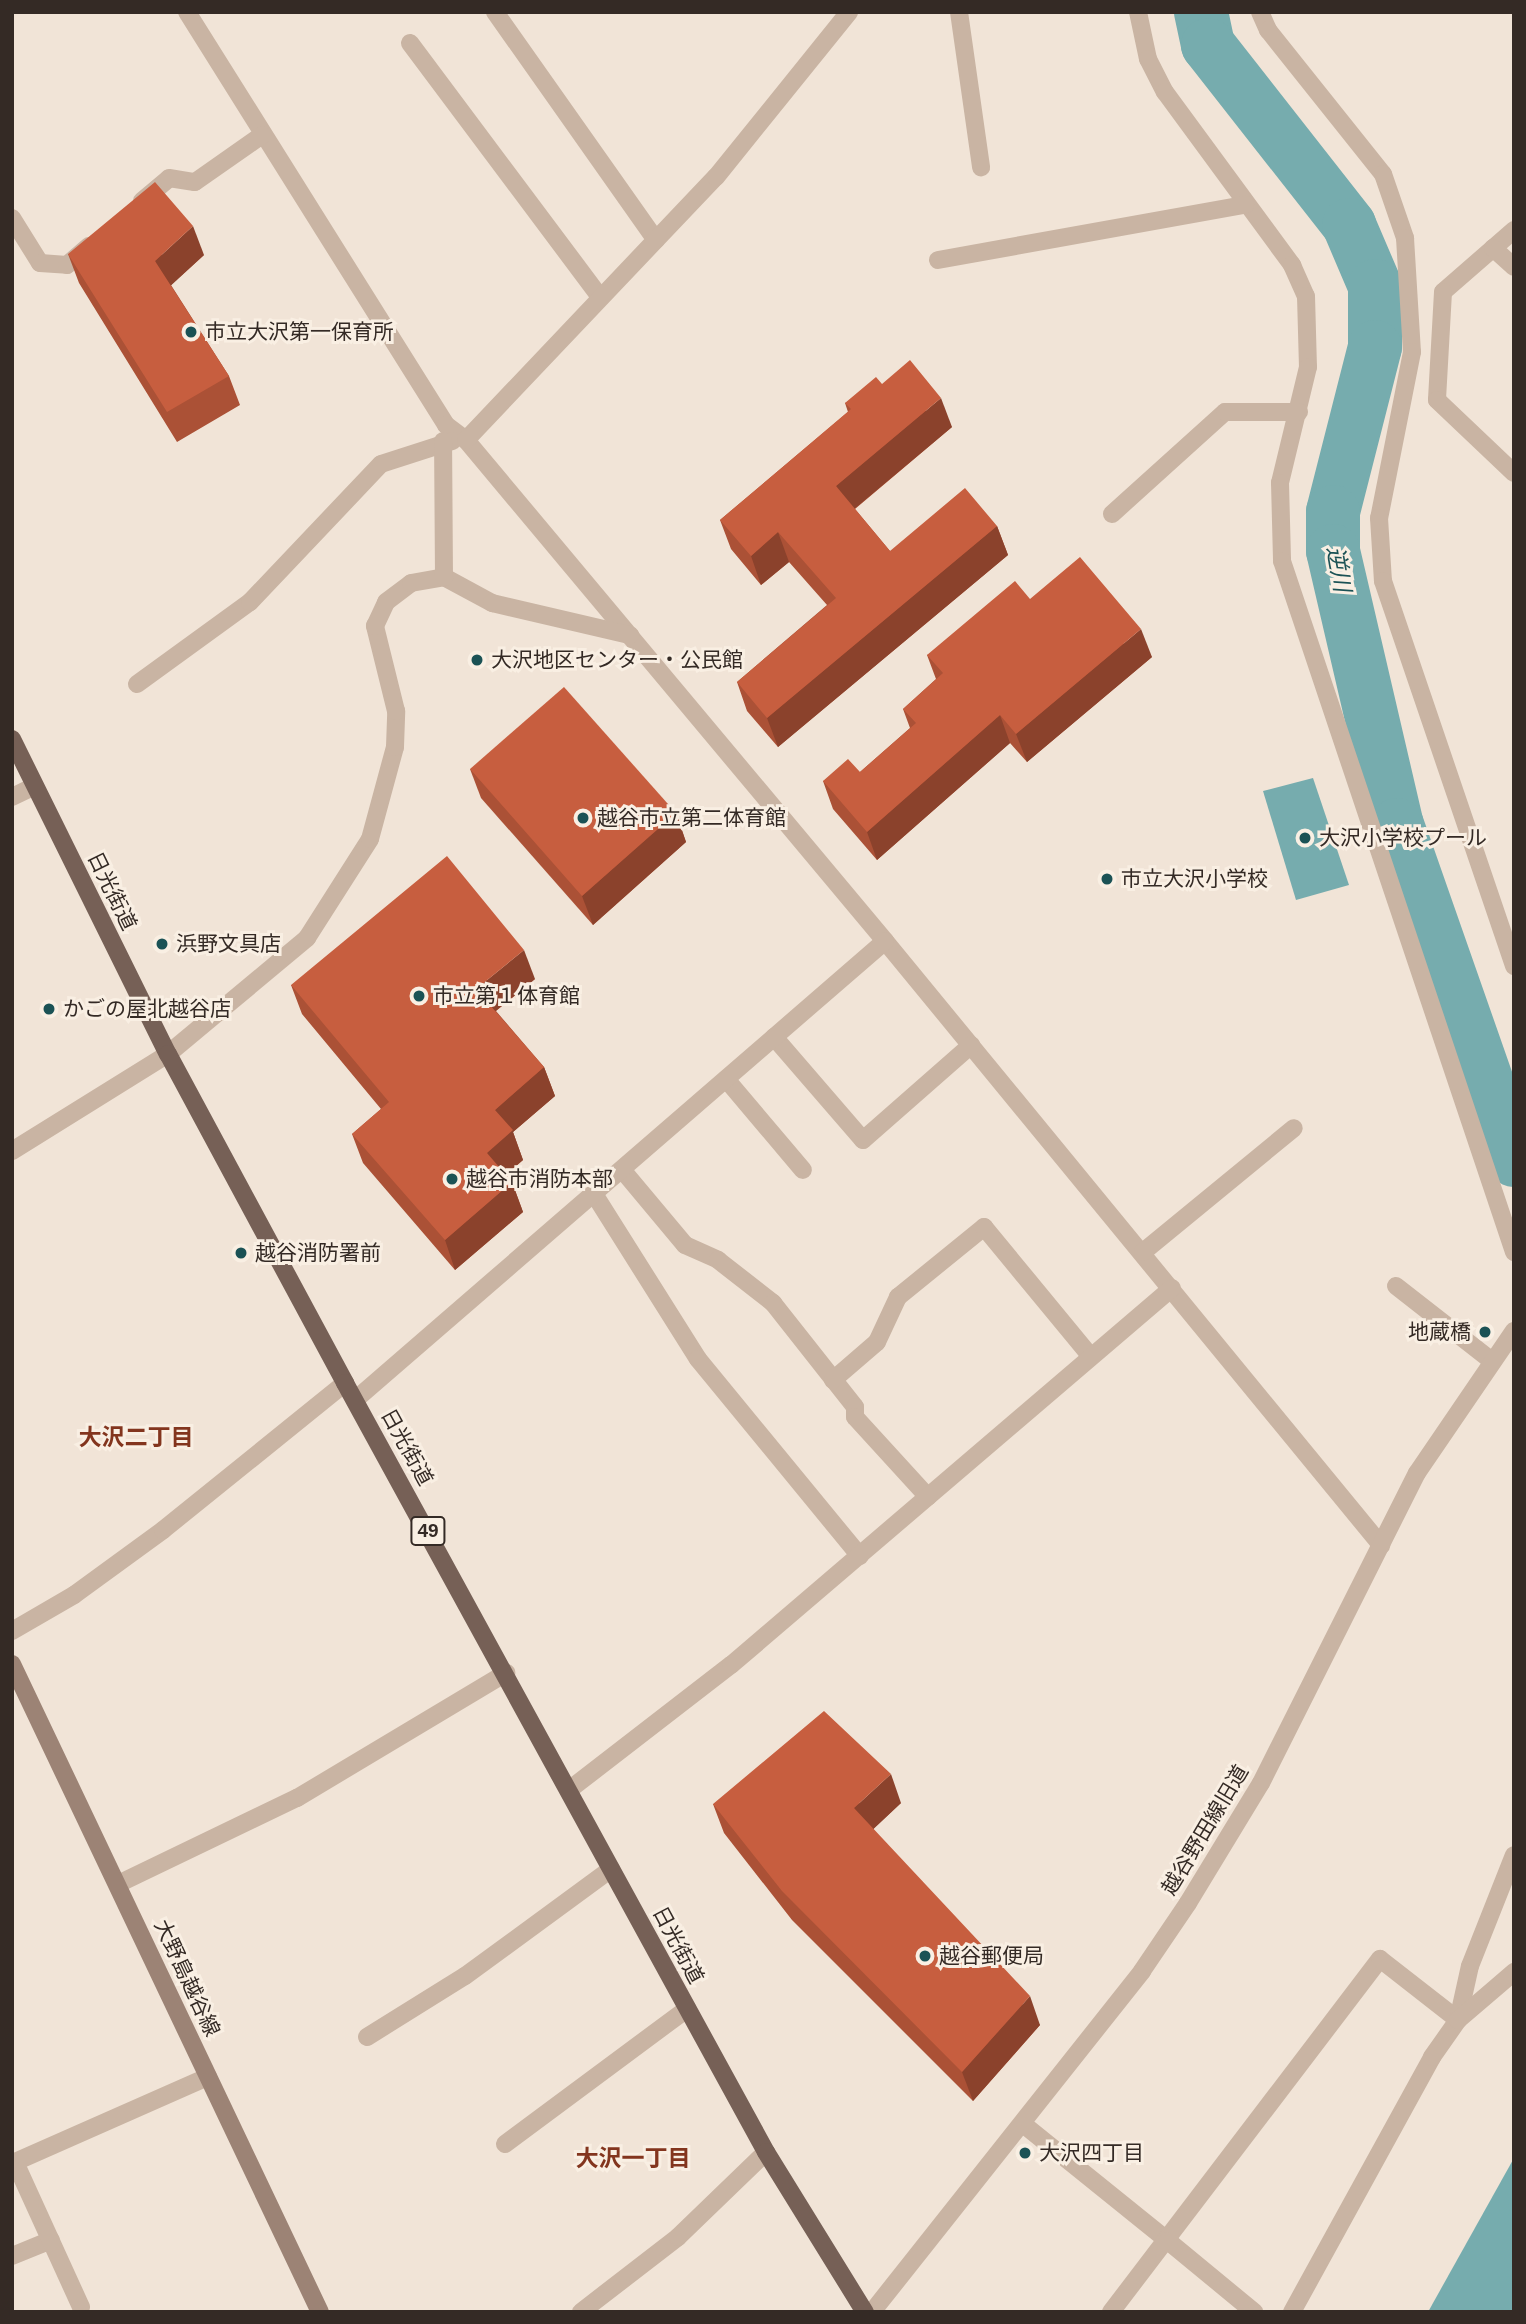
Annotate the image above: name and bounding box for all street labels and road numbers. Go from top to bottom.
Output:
street label: 日光街道 [82,848,142,934]
street label: 日光街道 [376,1404,438,1490]
road number: 49 [409,1516,447,1546]
street label: 越谷野田線旧道 [1156,1761,1254,1899]
street label: 日光街道 [647,1902,709,1988]
street label: 大野島越谷線 [149,1916,225,2040]

